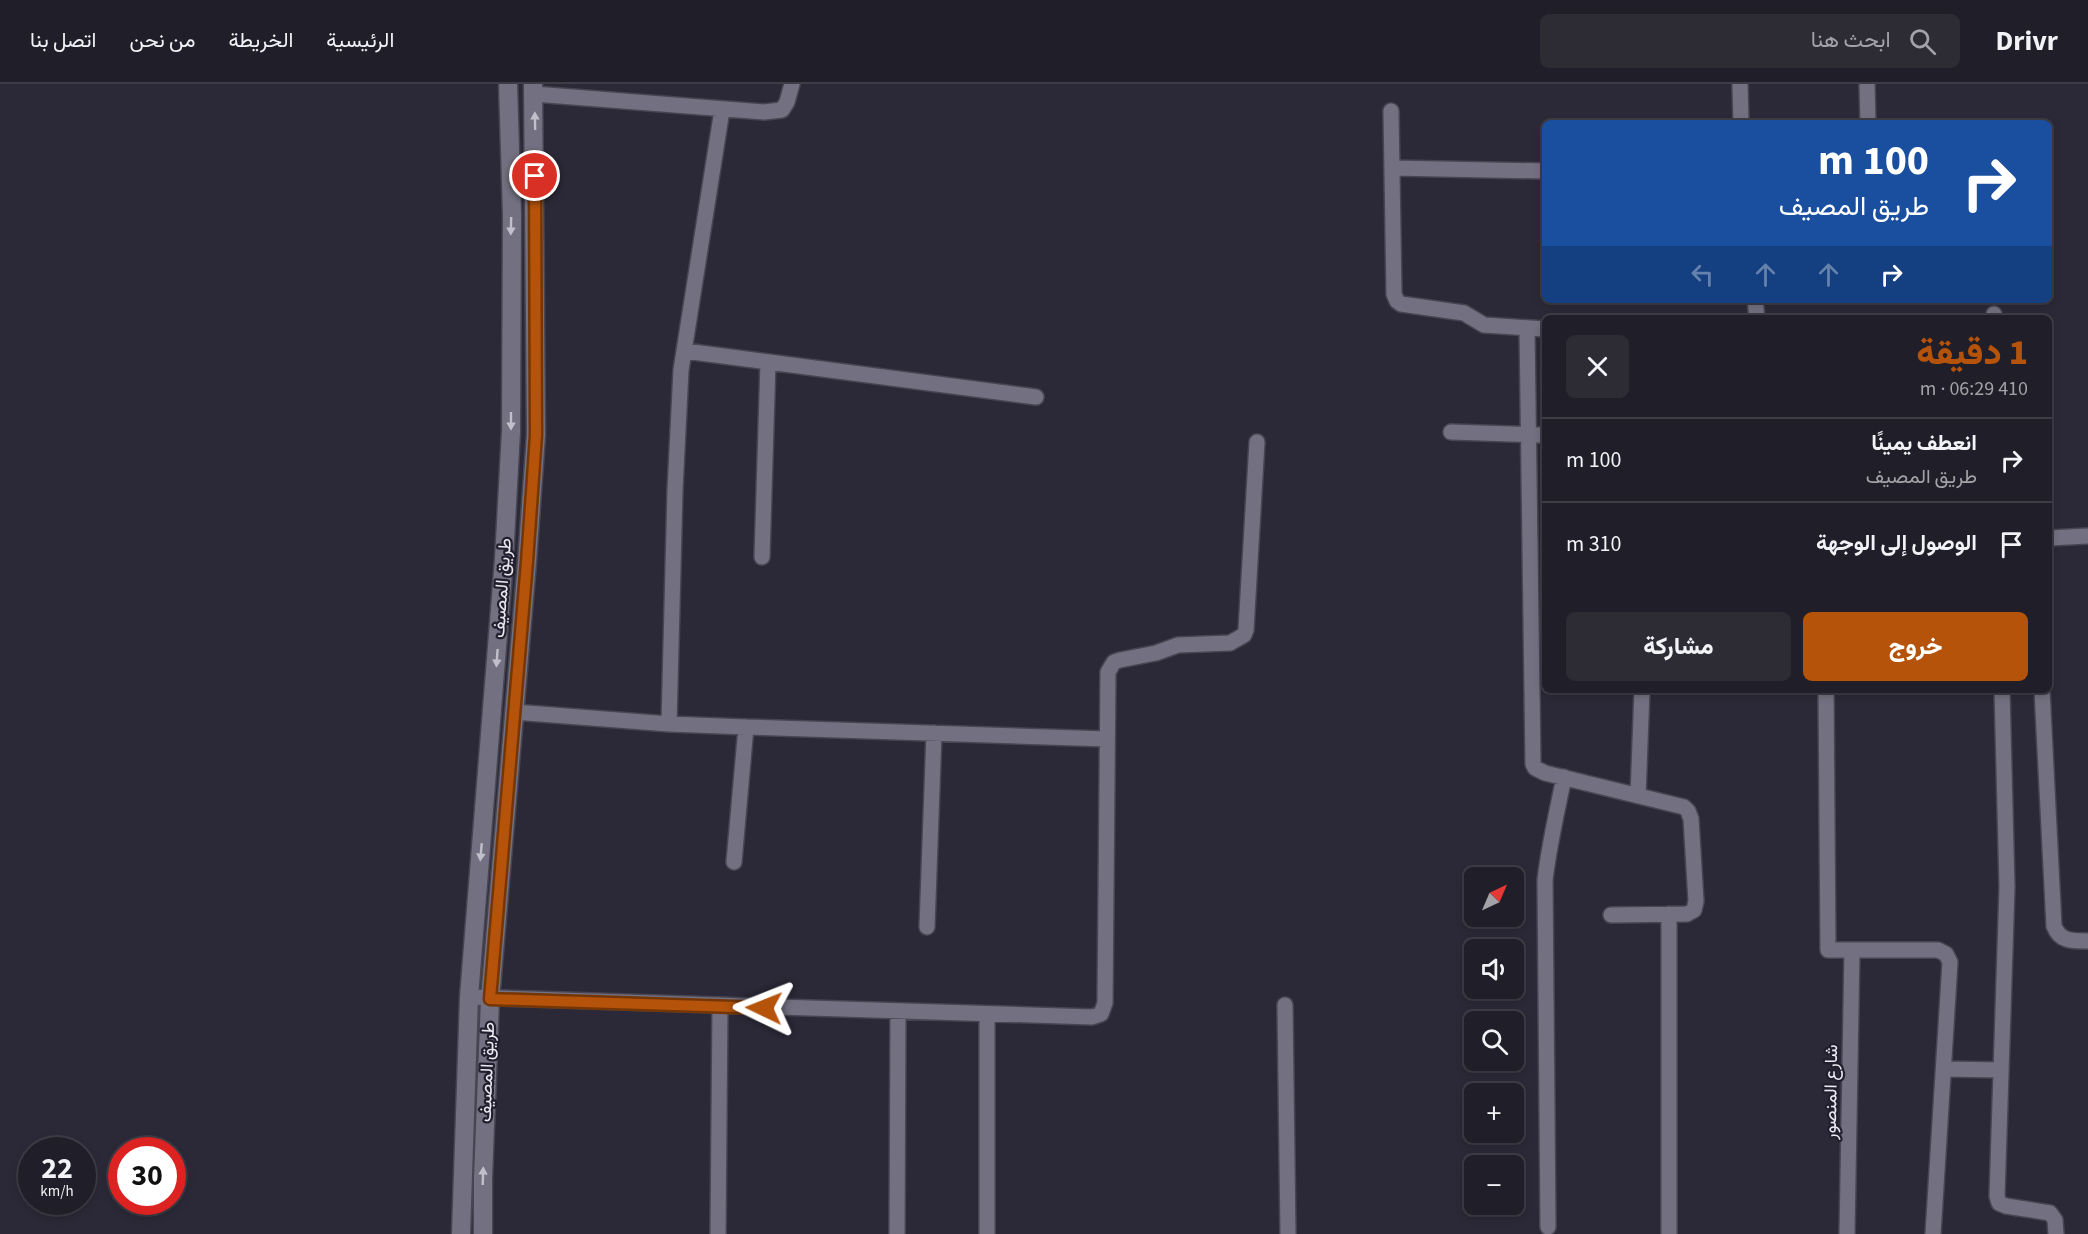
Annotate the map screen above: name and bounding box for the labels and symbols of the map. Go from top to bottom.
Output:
one-way arrow [530,112,540,131]
pin [509,150,560,201]
one-way arrow [507,217,516,236]
one-way arrow [506,412,516,431]
street label: طريق المصيف [486,537,518,639]
one-way arrow [492,648,501,667]
one-way arrow [476,843,486,862]
north arrow [1464,867,1524,927]
position arrow [732,976,796,1040]
street label: طريق المصيف [473,1022,501,1122]
street label: شارع المنصور [1818,1044,1844,1141]
speed limit sign: 30 [108,1137,186,1215]
one-way arrow [478,1166,488,1185]

